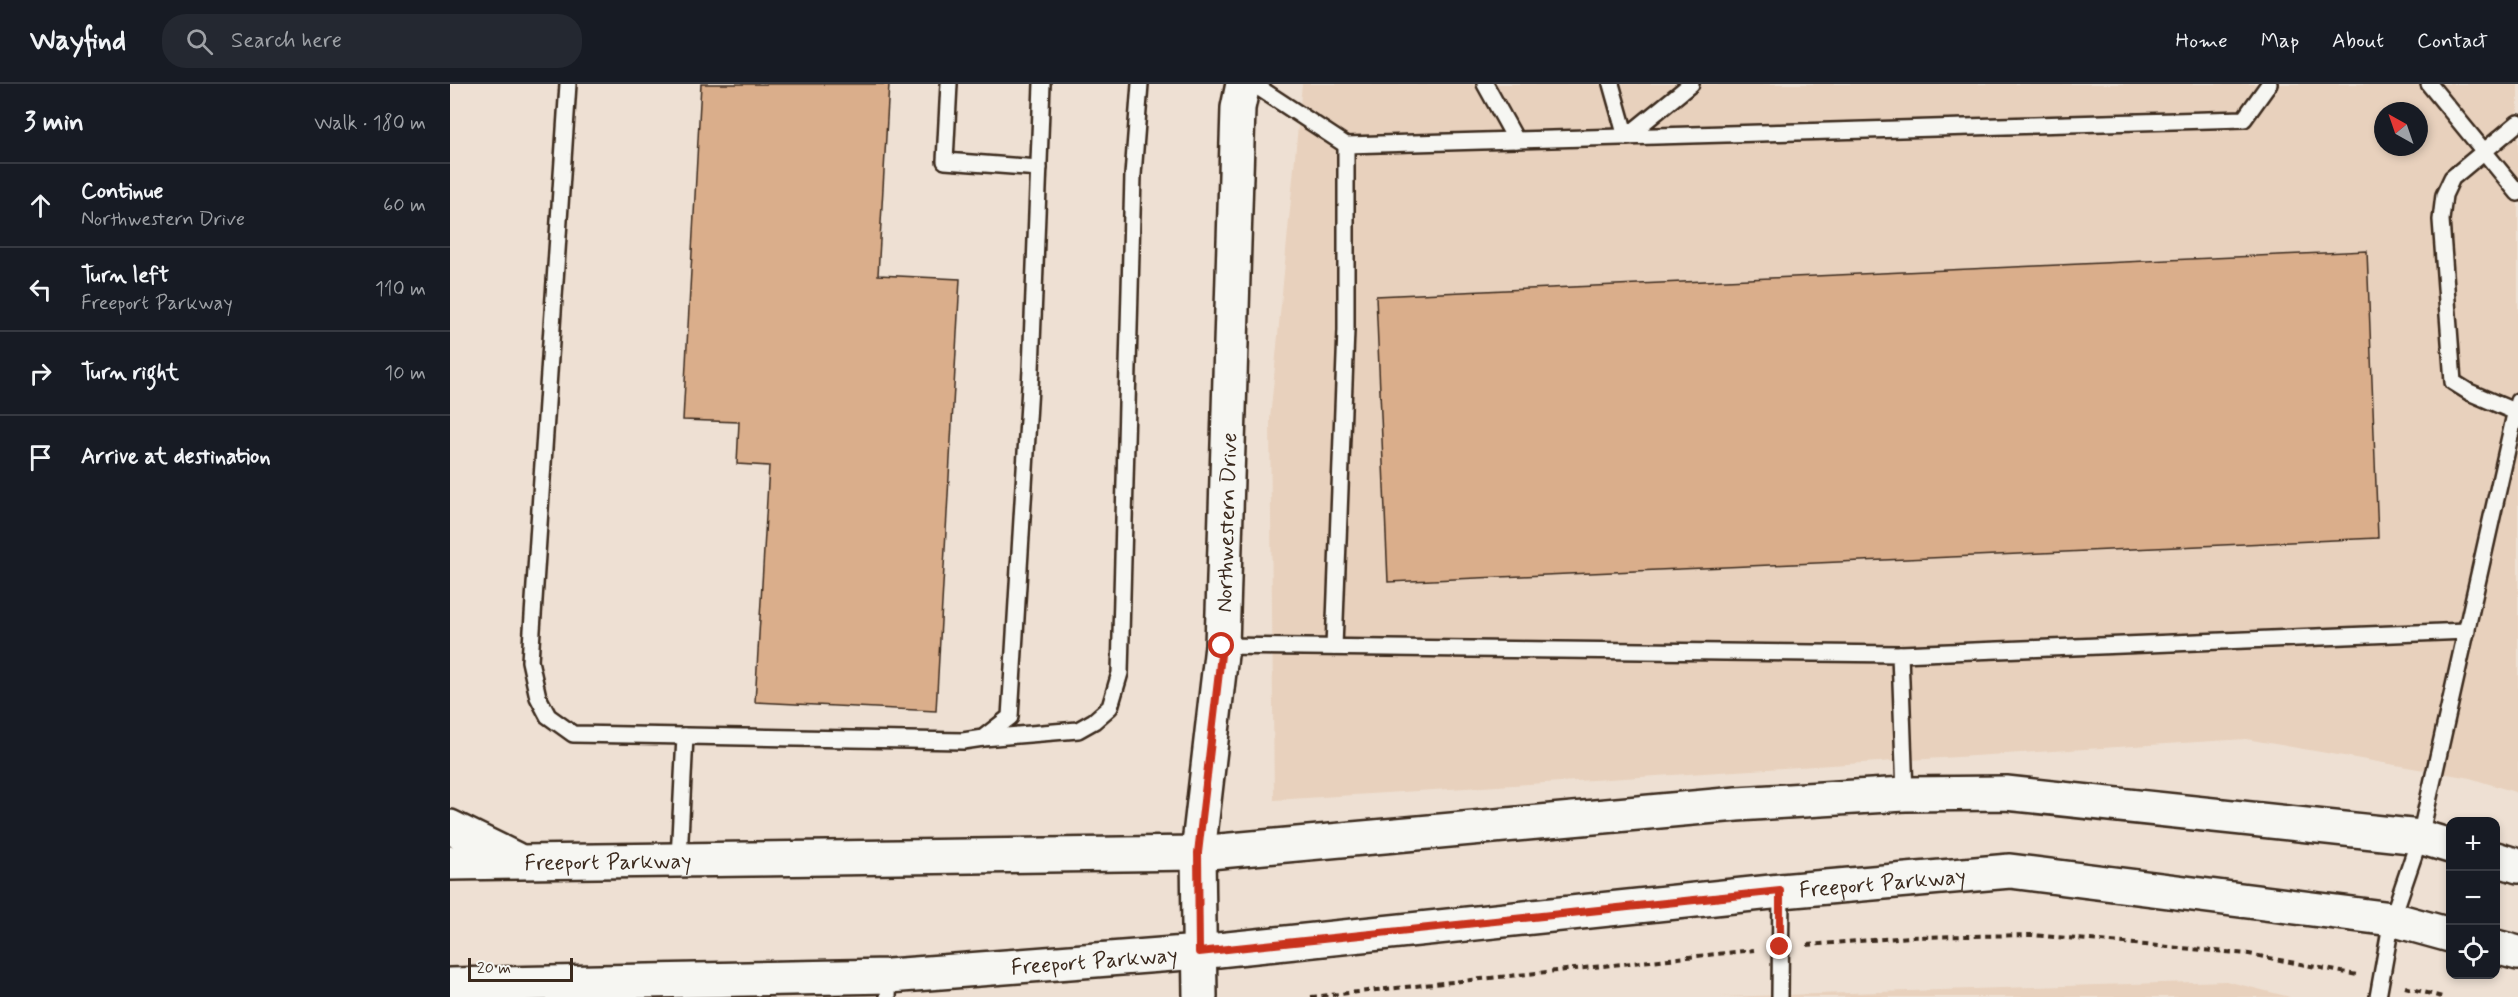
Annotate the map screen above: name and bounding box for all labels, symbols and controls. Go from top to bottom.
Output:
search box [162,14,582,68]
text: Wayfind [30,23,126,60]
icon: search [183,25,216,58]
text: Search here [231,27,342,55]
text: Home [2176,27,2228,55]
text: Map [2261,27,2299,55]
text: About [2332,27,2384,55]
text: Contact [2417,27,2488,55]
north arrow [2374,102,2428,156]
text: 3 min [24,106,84,140]
text: Walk · 180 m [314,110,426,137]
text: Continue [81,178,163,206]
icon: ahead [24,189,57,222]
text: 60 m [383,192,426,219]
text: Northwestern Drive [81,206,245,233]
text: Turn left [81,262,169,290]
icon: left [24,273,57,306]
text: 110 m [375,276,426,303]
text: Freeport Parkway [81,290,233,317]
icon: right [24,357,57,390]
text: Turn right [81,359,179,387]
text: 10 m [384,360,426,387]
street label: Northwestern Drive [1211,432,1244,613]
icon: arrive [24,441,57,474]
text: Arrive at destination [81,443,271,471]
route start [1208,632,1234,658]
map controls [2446,817,2500,979]
button: + [2446,817,2500,871]
street label: Freeport Parkway [524,848,692,878]
street label: Freeport Parkway [1798,863,1967,905]
button: − [2446,871,2500,925]
button: locate [2446,925,2500,979]
route end [1766,933,1792,959]
street label: Freeport Parkway [1010,942,1179,983]
scale bar [468,955,573,982]
text: 20 m [477,958,511,979]

